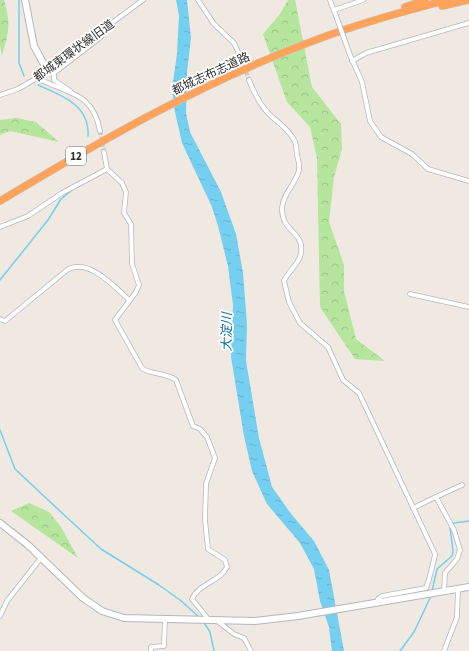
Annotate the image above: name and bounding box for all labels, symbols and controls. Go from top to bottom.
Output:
street label: 都城東環状線旧道 [30,16,118,86]
street label: 都城志布志道路 [169,49,253,99]
road number: 12 [66,147,86,165]
water label: 大淀川 [218,310,236,352]

